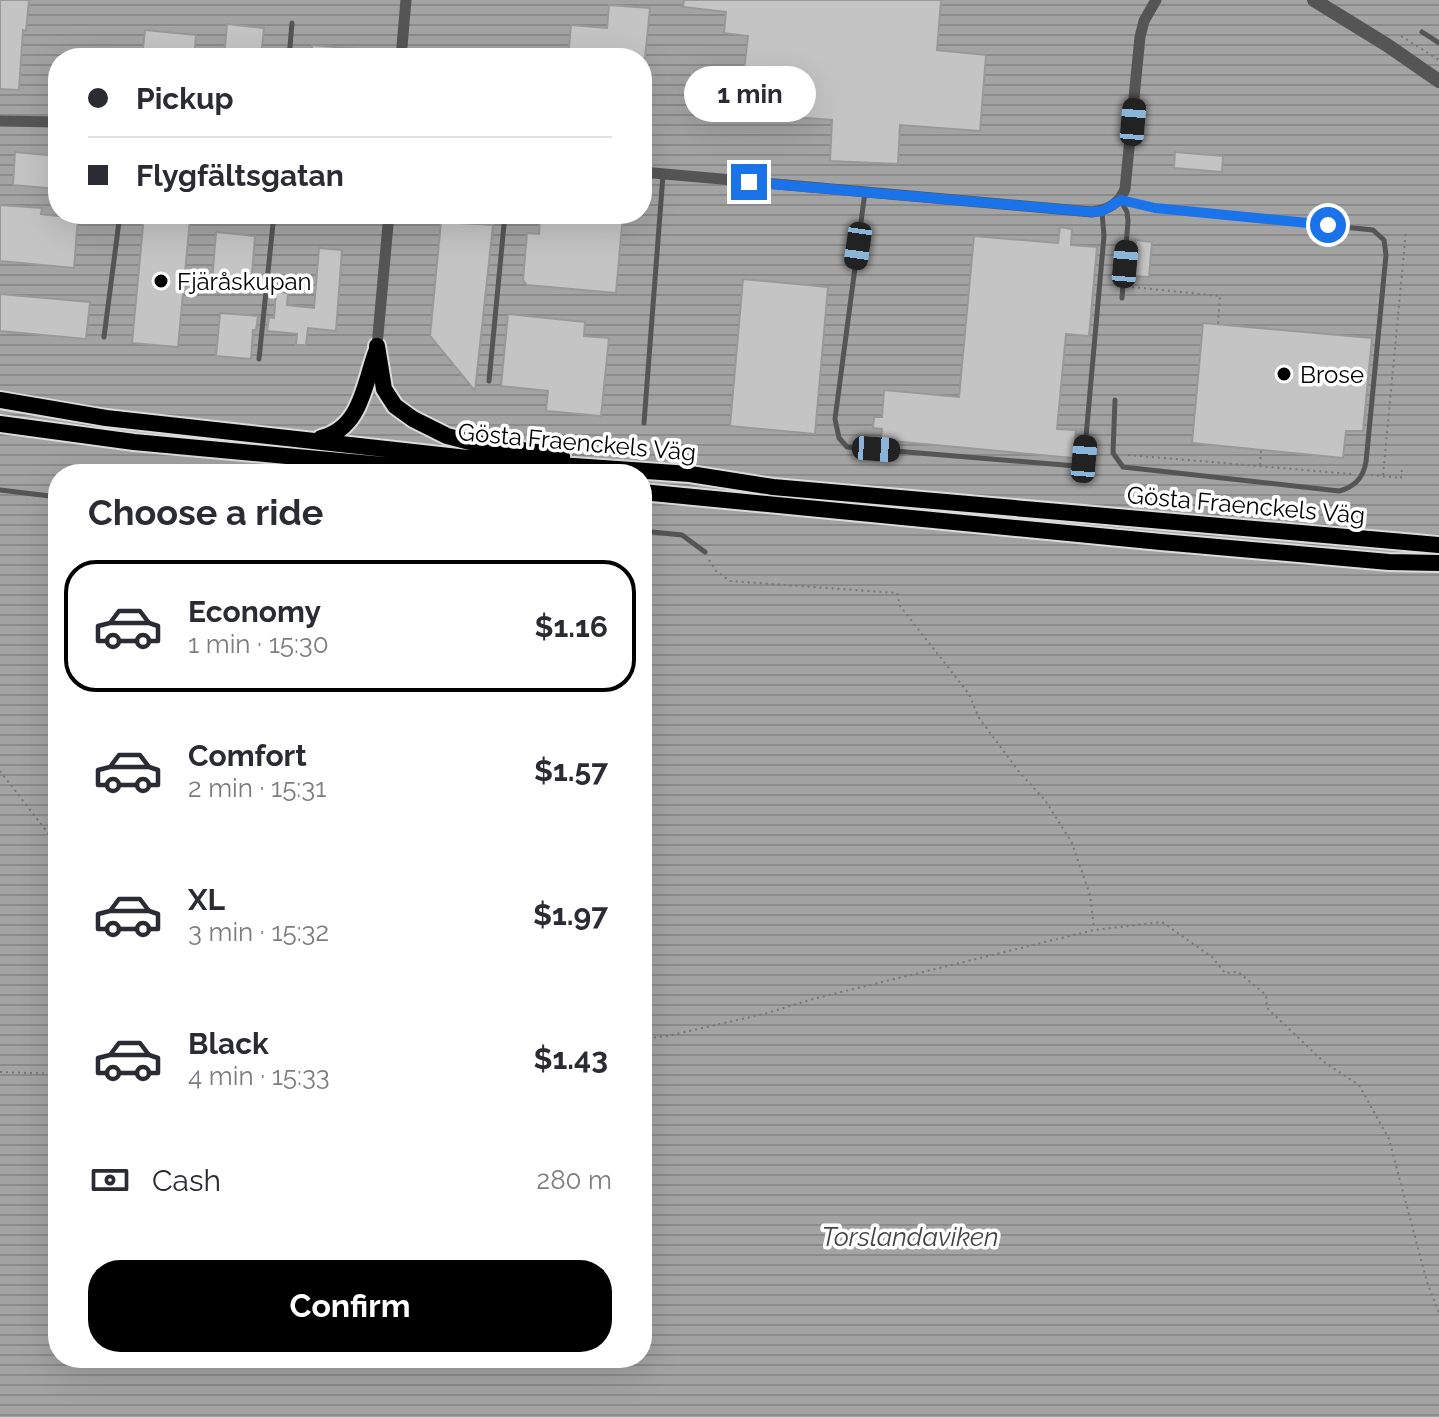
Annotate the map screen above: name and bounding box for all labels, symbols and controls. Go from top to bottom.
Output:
callout: 1 min [683,66,815,122]
text: 1 min [717,79,783,109]
text: Pickup [136,81,234,116]
car [1119,97,1147,147]
text: Flygfältsgatan [136,158,344,193]
route end [731,164,767,200]
route start [1310,207,1346,243]
car [843,221,873,271]
car [1111,239,1139,289]
place label: Fjäråskupan [177,267,312,296]
marker: Fjäråskupan [152,272,170,290]
place label: Brose [1300,360,1364,389]
marker: Brose [1275,365,1293,383]
street label: Gösta Fraenckels Väg [457,417,697,467]
car [1070,434,1098,484]
car [851,435,901,463]
street label: Gösta Fraenckels Väg [1126,480,1366,530]
text: Choose a ride [88,491,323,533]
icon: car [92,590,164,662]
text: Economy [188,594,321,629]
text: $1.16 [534,609,608,644]
text: 1 min · 15:30 [188,629,329,659]
icon: car [92,734,164,806]
text: Comfort [188,738,307,773]
text: $1.57 [534,753,608,788]
text: 2 min · 15:31 [188,773,326,803]
icon: car [92,878,164,950]
text: XL [188,882,225,917]
text: $1.97 [533,897,608,932]
text: 3 min · 15:32 [188,917,329,947]
icon: car [92,1022,164,1094]
text: Black [188,1026,269,1061]
text: $1.43 [534,1041,608,1076]
text: 4 min · 15:33 [188,1061,330,1091]
icon: cash [88,1158,132,1202]
text: Cash [152,1163,221,1198]
text: 280 m [537,1165,612,1195]
water label: Torslandaviken [822,1222,999,1252]
button: Confirm [88,1260,612,1352]

